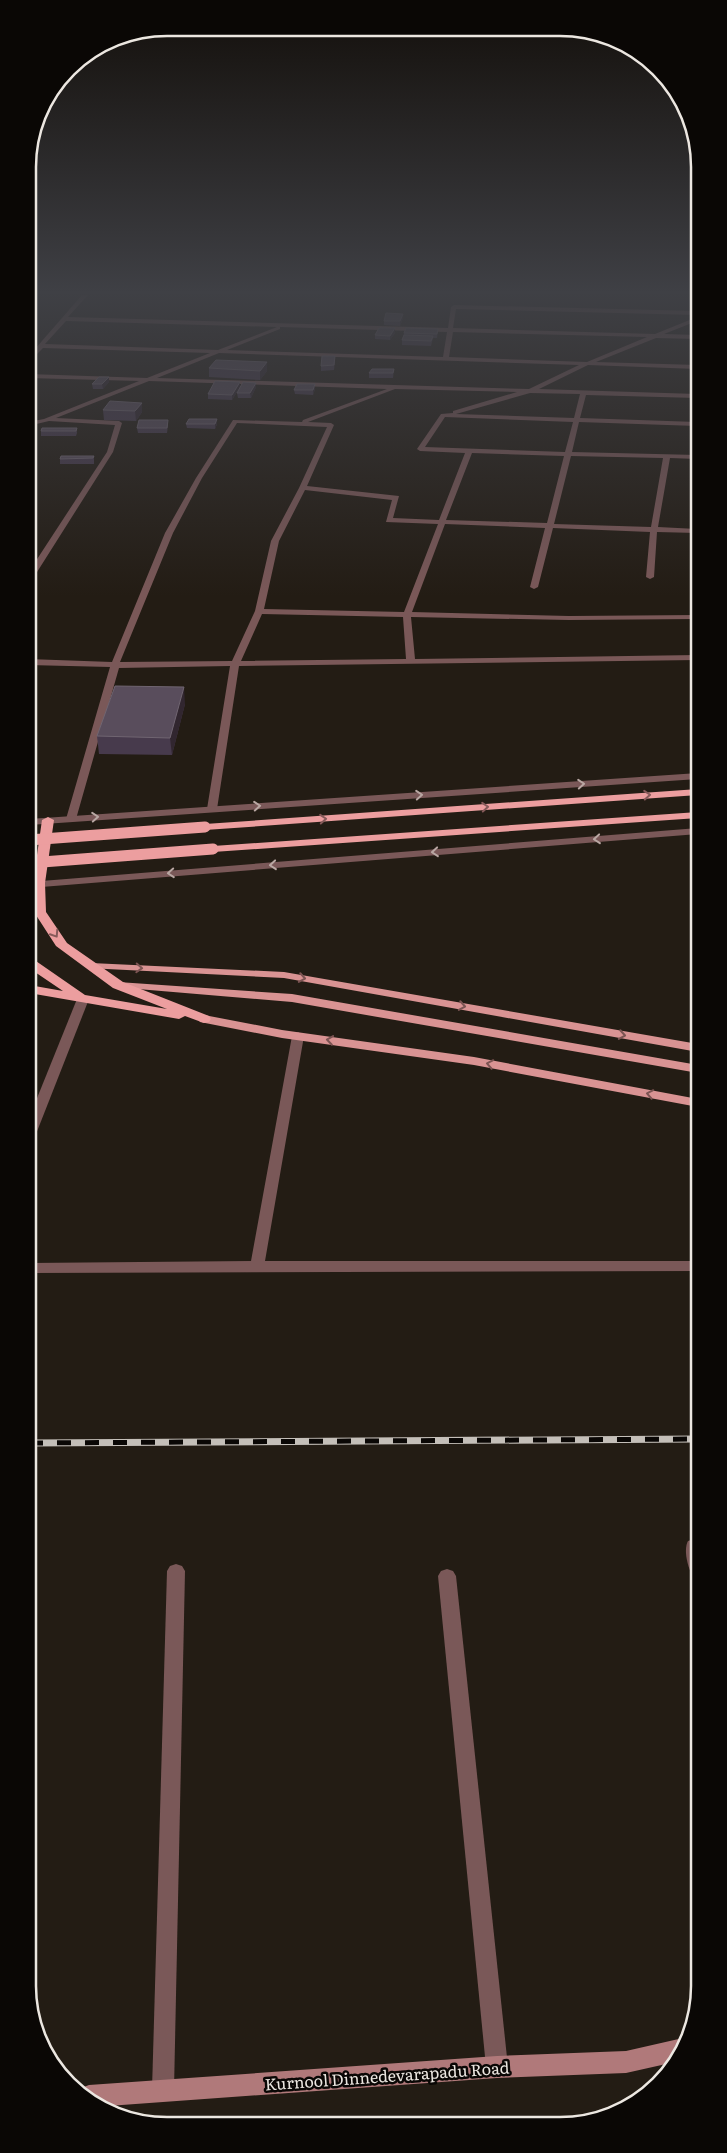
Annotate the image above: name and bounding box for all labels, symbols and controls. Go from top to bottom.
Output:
one-way arrow [577,779,585,790]
one-way arrow [415,790,423,801]
one-way arrow [644,790,652,801]
one-way arrow [253,801,261,812]
one-way arrow [482,802,490,813]
one-way arrow [91,812,99,823]
one-way arrow [320,813,328,824]
one-way arrow [592,833,600,844]
one-way arrow [431,846,439,857]
one-way arrow [269,860,277,871]
one-way arrow [167,868,175,879]
one-way arrow [49,928,58,938]
one-way arrow [136,963,144,973]
one-way arrow [297,973,306,983]
one-way arrow [457,1001,466,1011]
one-way arrow [617,1029,626,1039]
one-way arrow [325,1035,333,1046]
one-way arrow [486,1059,495,1069]
one-way arrow [646,1089,655,1099]
street label: Kurnool Dinnedevarapadu Road [264,2054,510,2096]

